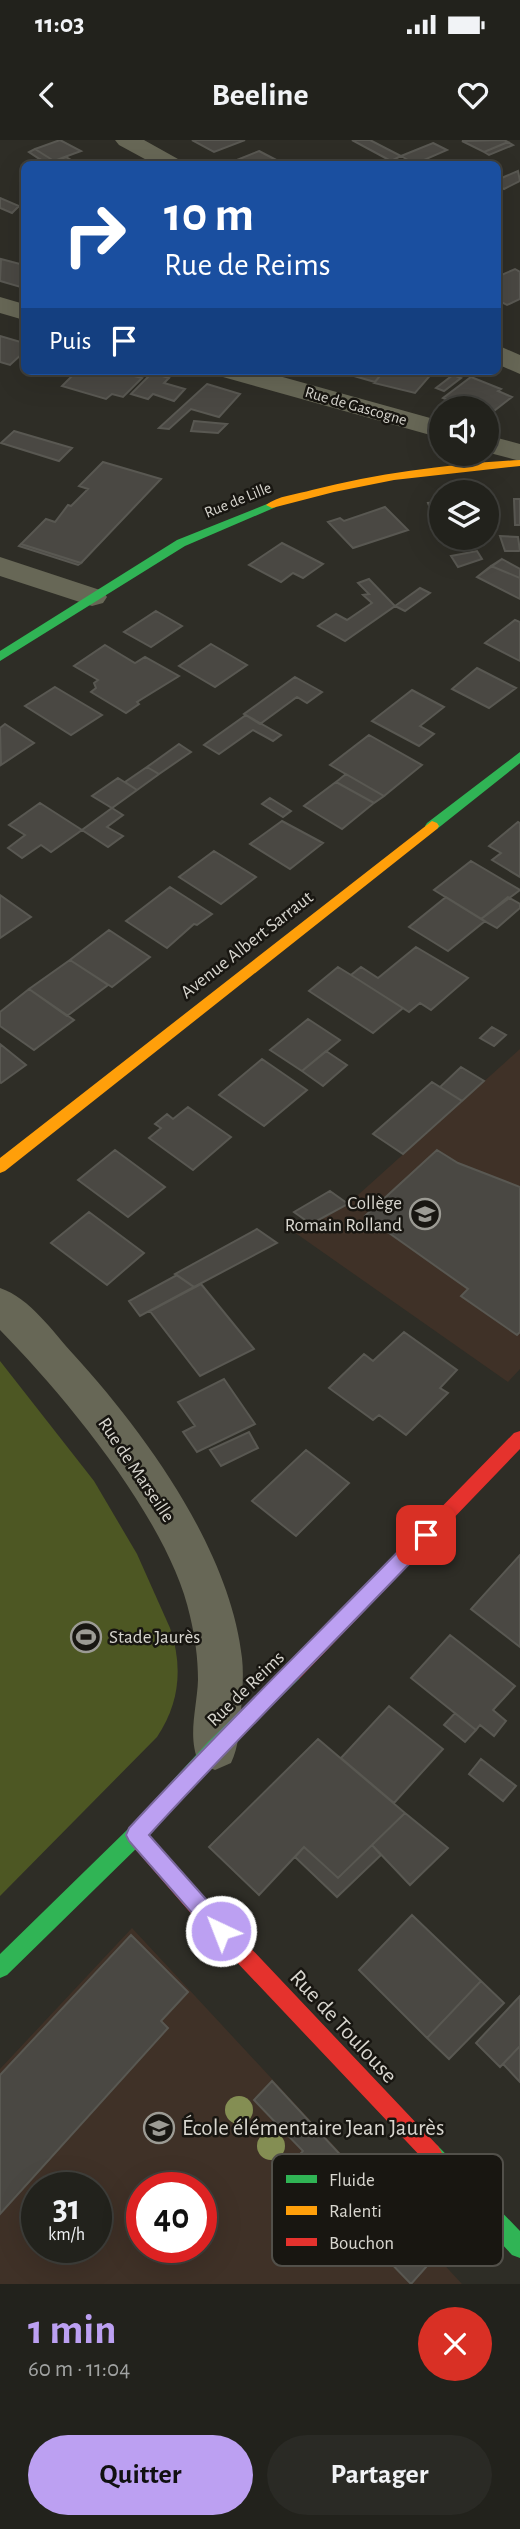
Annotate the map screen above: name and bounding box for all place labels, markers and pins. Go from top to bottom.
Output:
place label: Collège Romain Rolland [285,1194,402,1235]
school or university icon: Collège Romain Rolland [408,1197,442,1231]
pin [396,1505,456,1565]
sports icon: Stade Jaurès [69,1620,103,1654]
place label: Stade Jaurès [109,1628,200,1647]
school or university icon: École élémentaire Jean Jaurès [142,2111,176,2145]
place label: École élémentaire Jean Jaurès [182,2114,444,2140]

